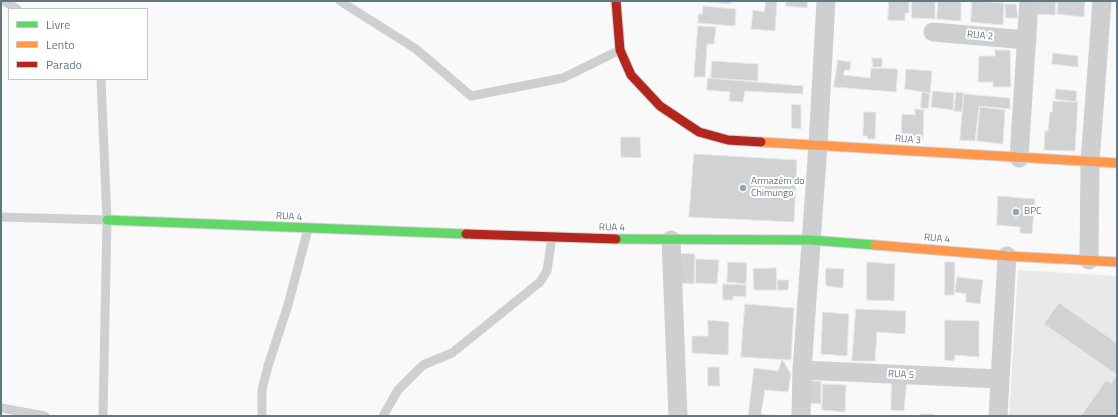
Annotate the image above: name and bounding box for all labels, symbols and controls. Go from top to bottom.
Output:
legend [8,8,148,80]
text: Livre [46,15,70,34]
street label: RUA 2 [966,29,994,43]
text: Lento [46,35,75,54]
text: Parado [46,55,82,74]
street label: RUA 3 [894,133,922,147]
place label: Armazém do Chimungo [751,176,804,200]
marker: Armazém do Chimungo [738,183,748,193]
place label: BPC [1024,206,1042,218]
marker: BPC [1011,207,1021,217]
street label: RUA 4 [276,210,302,224]
street label: RUA 4 [599,222,625,234]
street label: RUA 4 [923,232,951,246]
street label: RUA 5 [888,368,914,382]

